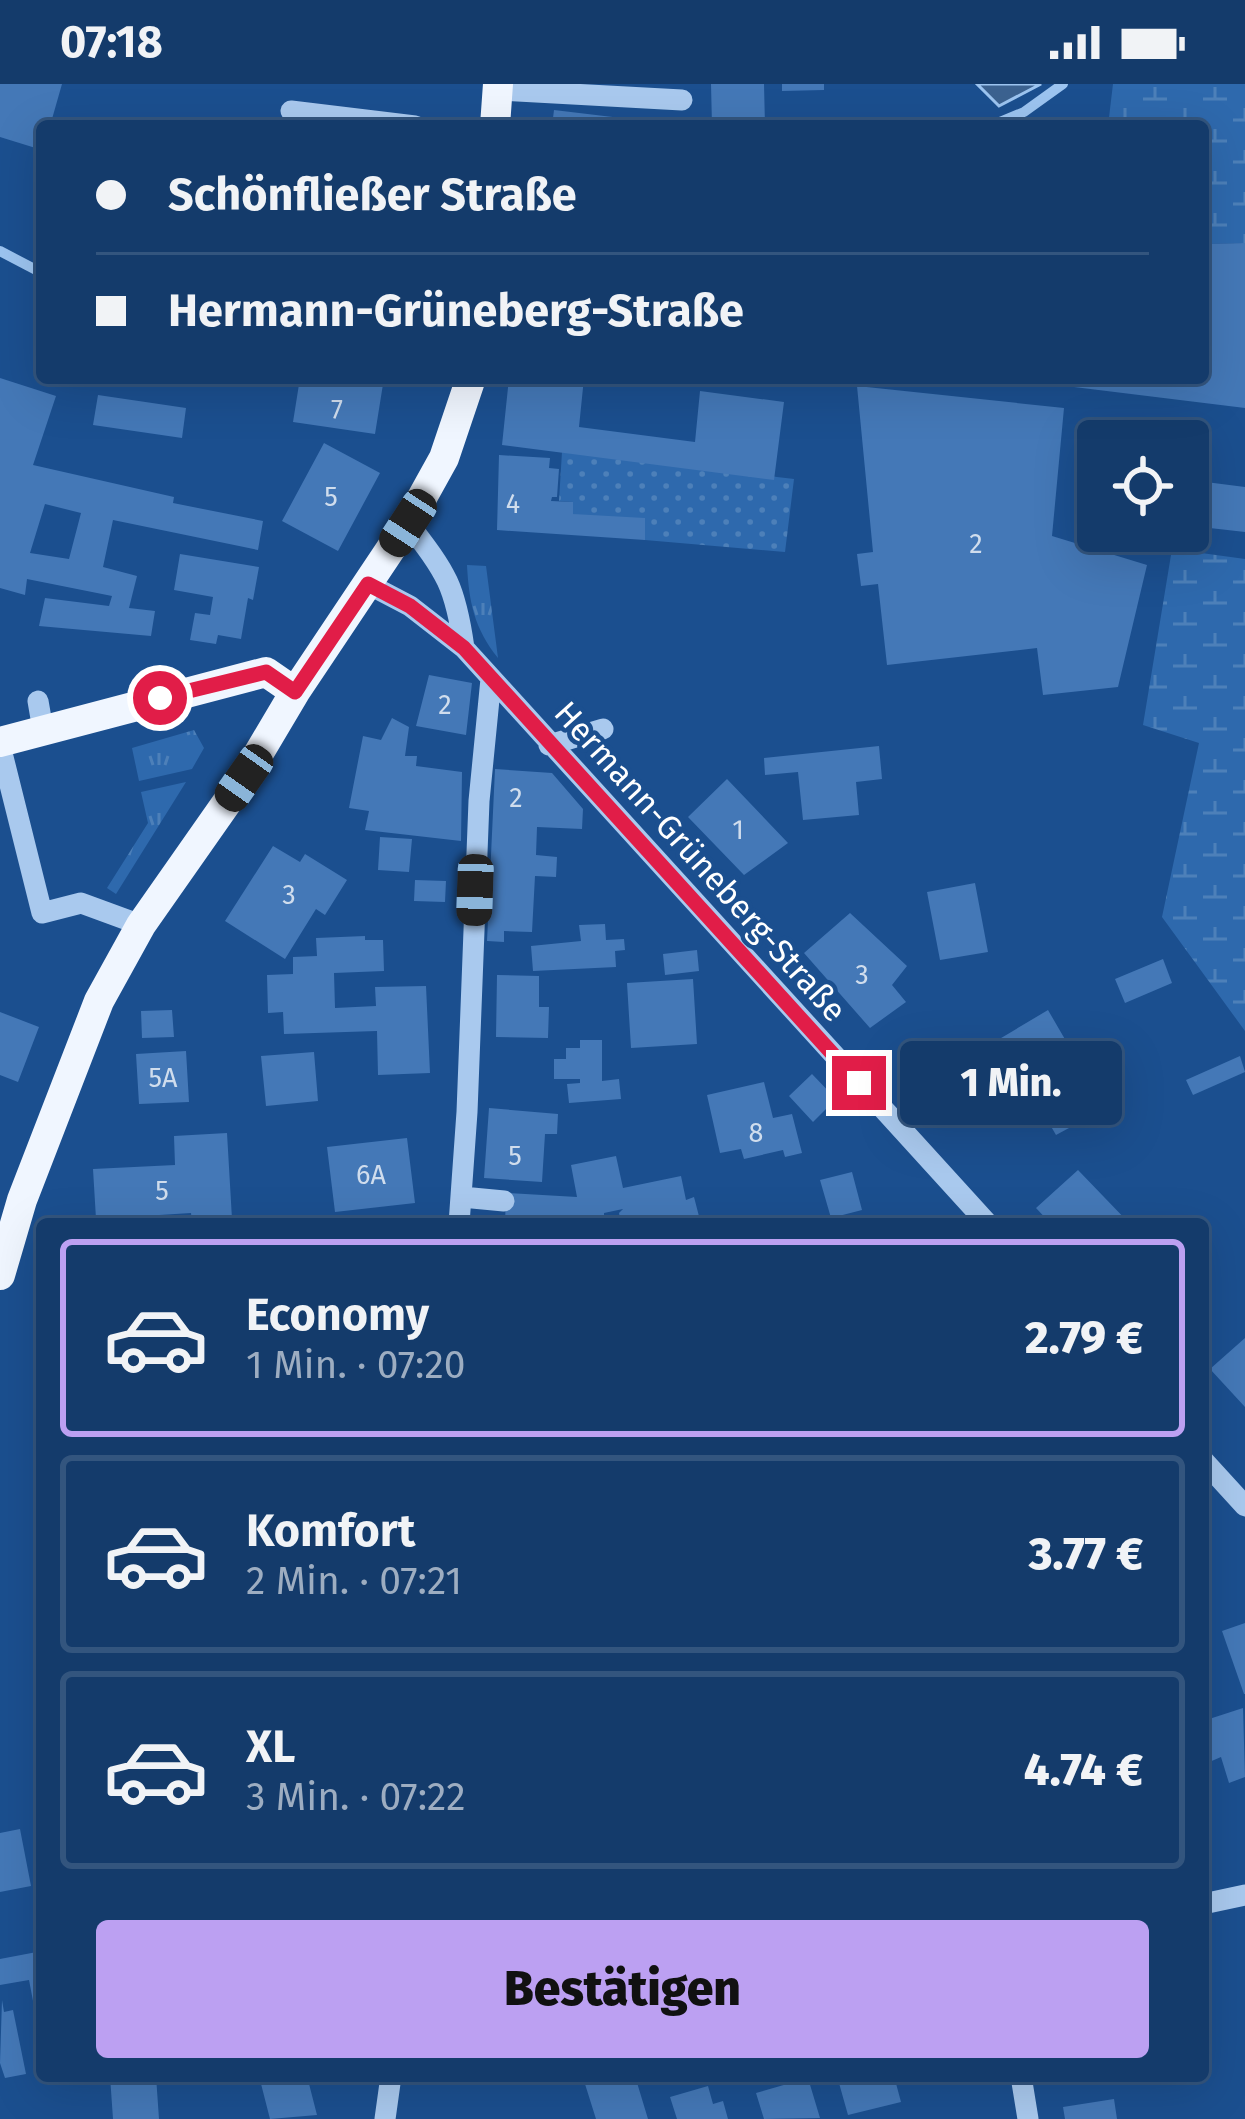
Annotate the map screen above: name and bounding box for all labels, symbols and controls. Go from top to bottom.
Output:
text: 07:18 [60,15,163,69]
text: Schönfließer Straße [168,168,577,222]
text: Hermann-Grüneberg-Straße [168,284,744,338]
house number: 7 [331,394,343,426]
map controls [1077,420,1209,552]
button: locate [1077,420,1209,552]
house number: 5 [324,481,338,513]
car [373,483,443,563]
house number: 4 [506,488,520,520]
house number: 2 [969,528,983,560]
route start [133,671,187,725]
house number: 2 [438,689,452,721]
street label: Hermann-Grüneberg-Straße [546,693,855,1030]
car [209,738,279,818]
house number: 2 [509,782,523,814]
house number: 1 [732,814,744,846]
car [456,853,494,927]
house number: 3 [282,879,296,911]
house number: 3 [855,959,869,991]
callout: 1 Min. [901,1041,1123,1125]
route end [832,1056,886,1110]
text: 1 Min. [961,1060,1061,1106]
house number: 5A [149,1062,178,1094]
house number: 8 [749,1117,763,1149]
house number: 5 [508,1140,522,1172]
house number: 6A [356,1159,386,1191]
house number: 5 [155,1175,169,1207]
icon: car [102,1284,210,1392]
text: Economy [246,1288,429,1342]
text: 2.79 € [1025,1311,1143,1365]
text: 1 Min. · 07:20 [246,1342,466,1388]
icon: car [102,1500,210,1608]
text: Komfort [246,1504,415,1558]
text: 3.77 € [1029,1527,1143,1581]
text: 2 Min. · 07:21 [246,1558,462,1604]
icon: car [102,1716,210,1824]
text: XL [246,1720,295,1774]
text: 4.74 € [1024,1743,1143,1797]
text: 3 Min. · 07:22 [246,1774,466,1820]
button: Bestätigen [96,1920,1149,2058]

